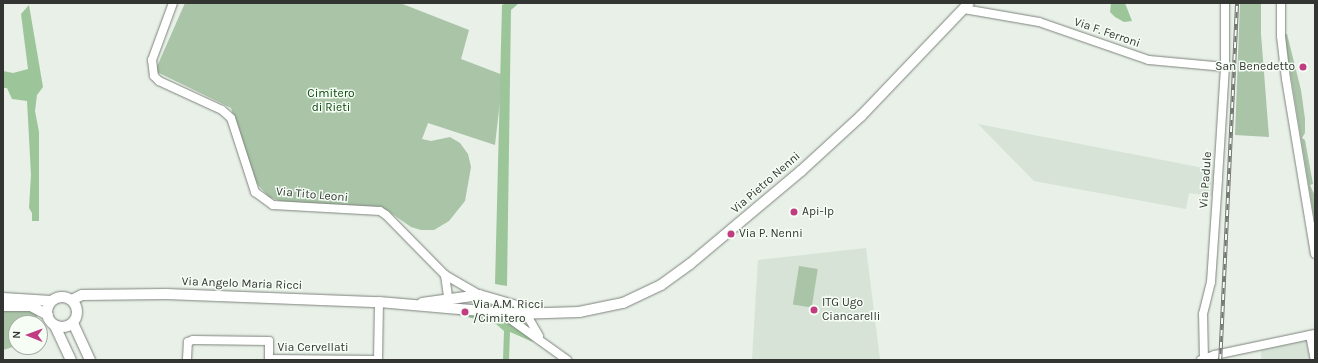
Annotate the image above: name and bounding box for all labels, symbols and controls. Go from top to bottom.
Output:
street label: Via F. Ferroni [1072,15,1142,51]
place label: San Benedetto [1215,60,1295,74]
marker: San Benedetto [1298,62,1308,72]
park label: Cimitero di Rieti [307,87,355,115]
street label: Via Pietro Nenni [729,149,803,217]
street label: Via Padule [1197,151,1215,209]
street label: Via Tito Leoni [275,185,349,205]
place label: Api-Ip [802,205,834,219]
marker: Api-Ip [789,207,799,217]
place label: Via P. Nenni [739,227,803,241]
marker: Via P. Nenni [726,229,736,239]
street label: Via Angelo Maria Ricci [181,275,303,293]
place label: ITG Ugo Ciancarelli [822,296,880,324]
place label: Via A.M. Ricci /Cimitero [473,298,544,326]
marker: ITG Ugo Ciancarelli [809,305,819,315]
marker: Via A.M. Ricci /Cimitero [460,307,470,317]
north arrow [8,315,48,355]
text: N [10,331,23,339]
street label: Via Cervellati [277,341,349,355]

